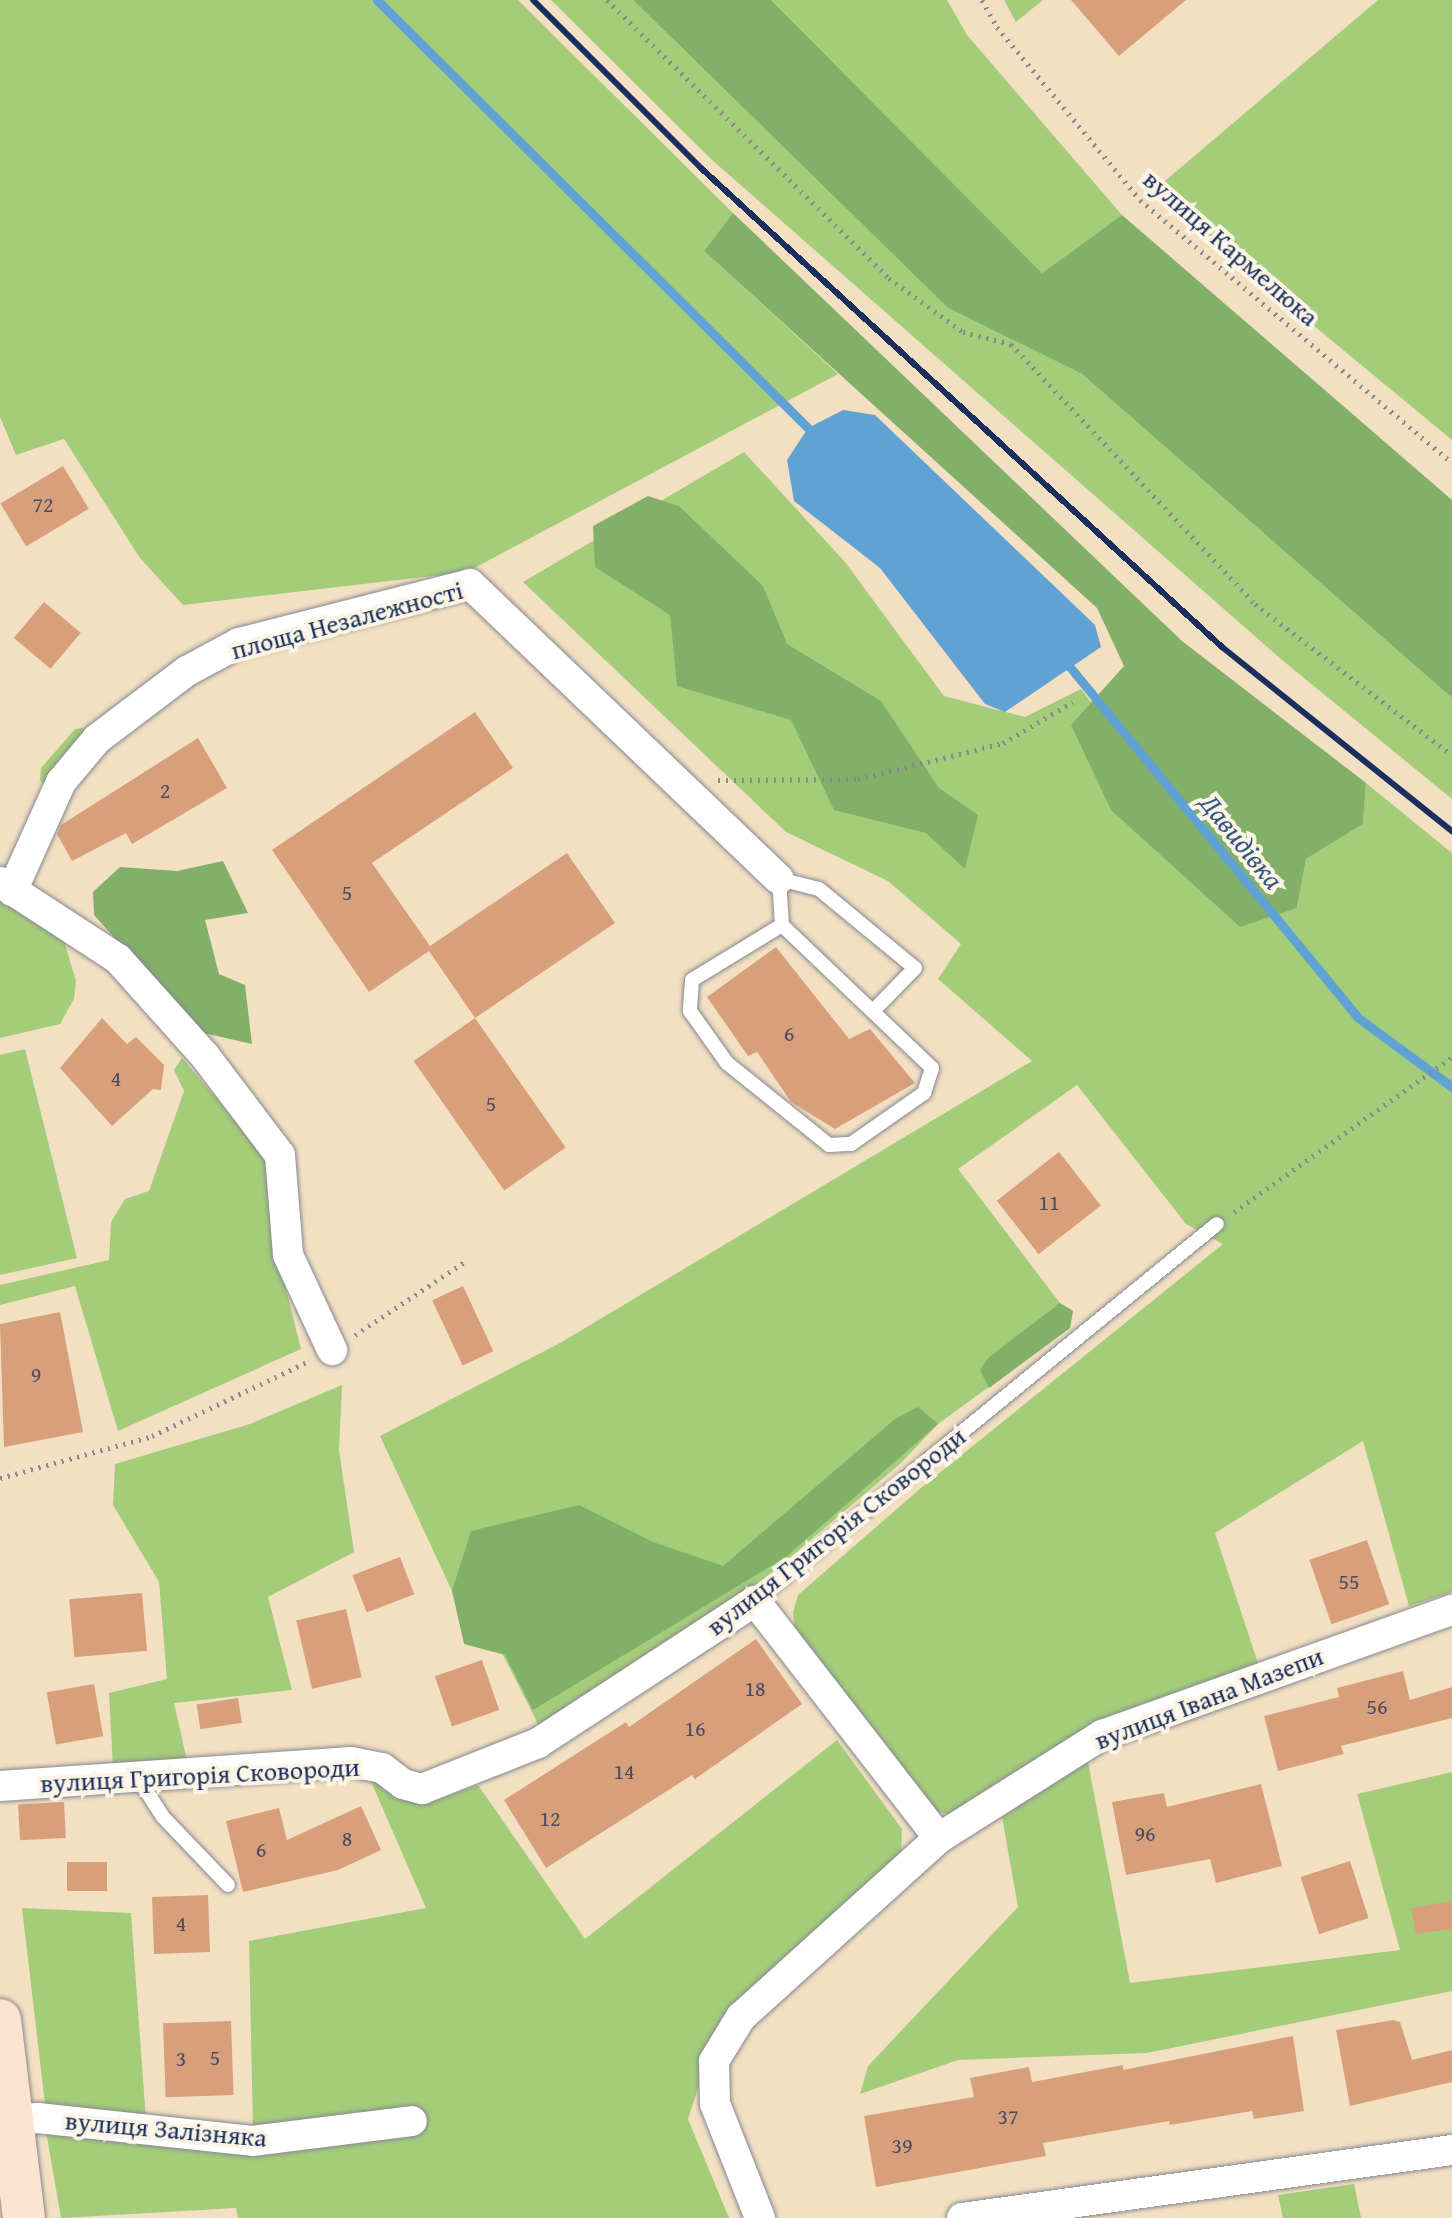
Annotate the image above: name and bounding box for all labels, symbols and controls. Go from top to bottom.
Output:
street label: вулиця Кармелюка [1137,164,1325,332]
house number: 72 [32,492,54,518]
street label: площа Незалежності [228,574,466,666]
house number: 2 [160,778,170,804]
water label: Давидівка [1193,786,1291,896]
house number: 5 [342,880,352,906]
house number: 6 [784,1021,794,1047]
house number: 4 [111,1066,121,1092]
house number: 5 [486,1091,496,1117]
house number: 11 [1038,1190,1060,1216]
house number: 9 [31,1362,41,1388]
street label: вулиця Григорія Сковороди [700,1420,972,1642]
house number: 55 [1338,1569,1360,1595]
street label: вулиця Івана Мазепи [1090,1640,1328,1756]
house number: 18 [744,1676,766,1702]
house number: 56 [1366,1694,1388,1720]
house number: 16 [684,1716,706,1742]
street label: вулиця Григорія Сковороди [40,1751,360,1799]
house number: 14 [613,1759,635,1785]
house number: 12 [539,1806,561,1832]
house number: 96 [1134,1821,1156,1847]
house number: 8 [342,1826,352,1852]
house number: 6 [256,1837,266,1863]
house number: 4 [176,1911,186,1937]
house number: 5 [210,2045,220,2071]
house number: 3 [176,2046,186,2072]
house number: 37 [997,2104,1019,2130]
street label: вулиця Залізняка [64,2105,268,2153]
house number: 39 [891,2133,913,2159]

